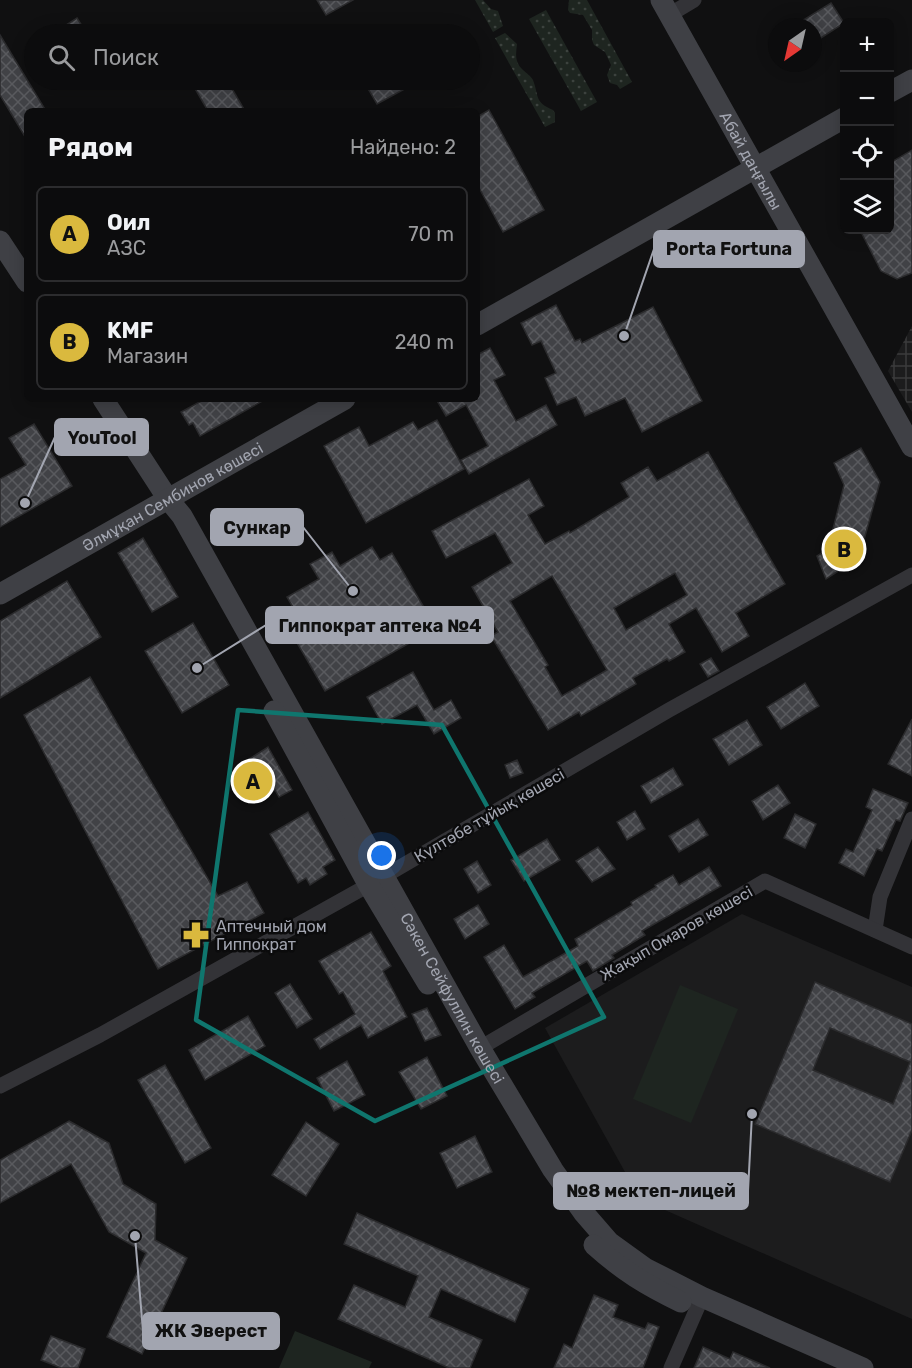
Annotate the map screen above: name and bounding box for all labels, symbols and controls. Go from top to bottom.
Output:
north arrow [768,18,822,72]
map controls [840,18,894,234]
button: + [840,18,894,72]
search box [24,24,480,90]
icon: search [45,41,78,74]
text: Поиск [93,44,159,71]
button: − [840,72,894,126]
street label: Абай даңғылы [716,108,786,213]
button: locate [840,126,894,180]
text: Рядом [48,132,133,163]
text: Найдено: 2 [350,135,456,159]
button: layers [840,180,894,234]
text: Оил [107,209,150,236]
text: A [62,222,77,246]
text: 70 m [408,222,454,246]
callout: Porta Fortuna [654,231,804,267]
text: АЗС [107,236,146,260]
text: Porta Fortuna [666,238,792,260]
text: KMF [107,317,153,344]
text: B [62,330,77,354]
text: 240 m [395,330,454,354]
text: Магазин [107,344,188,368]
callout: YouTool [55,419,148,455]
text: YouTool [67,427,137,449]
street label: Әлмұқан Сембинов көшесі [79,438,266,556]
callout: Сункар [211,509,303,545]
text: Сункар [223,517,291,539]
pin: B [824,526,864,572]
callout: Гиппократ аптека №4 [266,607,493,643]
text: Гиппократ аптека №4 [278,615,482,637]
pin: A [234,758,272,804]
street label: Күлтөбе тұйық көшесі [411,765,568,866]
your location [367,841,396,870]
street label: Жақып Омаров көшесі [597,882,756,985]
street label: Сәкен Сейфуллин көшесі [396,909,508,1087]
place label: Аптечный дом Гиппократ [216,917,327,954]
pharmacy icon: Аптечный дом Гиппократ [181,920,211,950]
callout: №8 мектеп-лицей [554,1173,748,1209]
text: №8 мектеп-лицей [566,1180,736,1202]
callout: ЖК Эверест [143,1313,279,1349]
text: ЖК Эверест [155,1320,267,1342]

